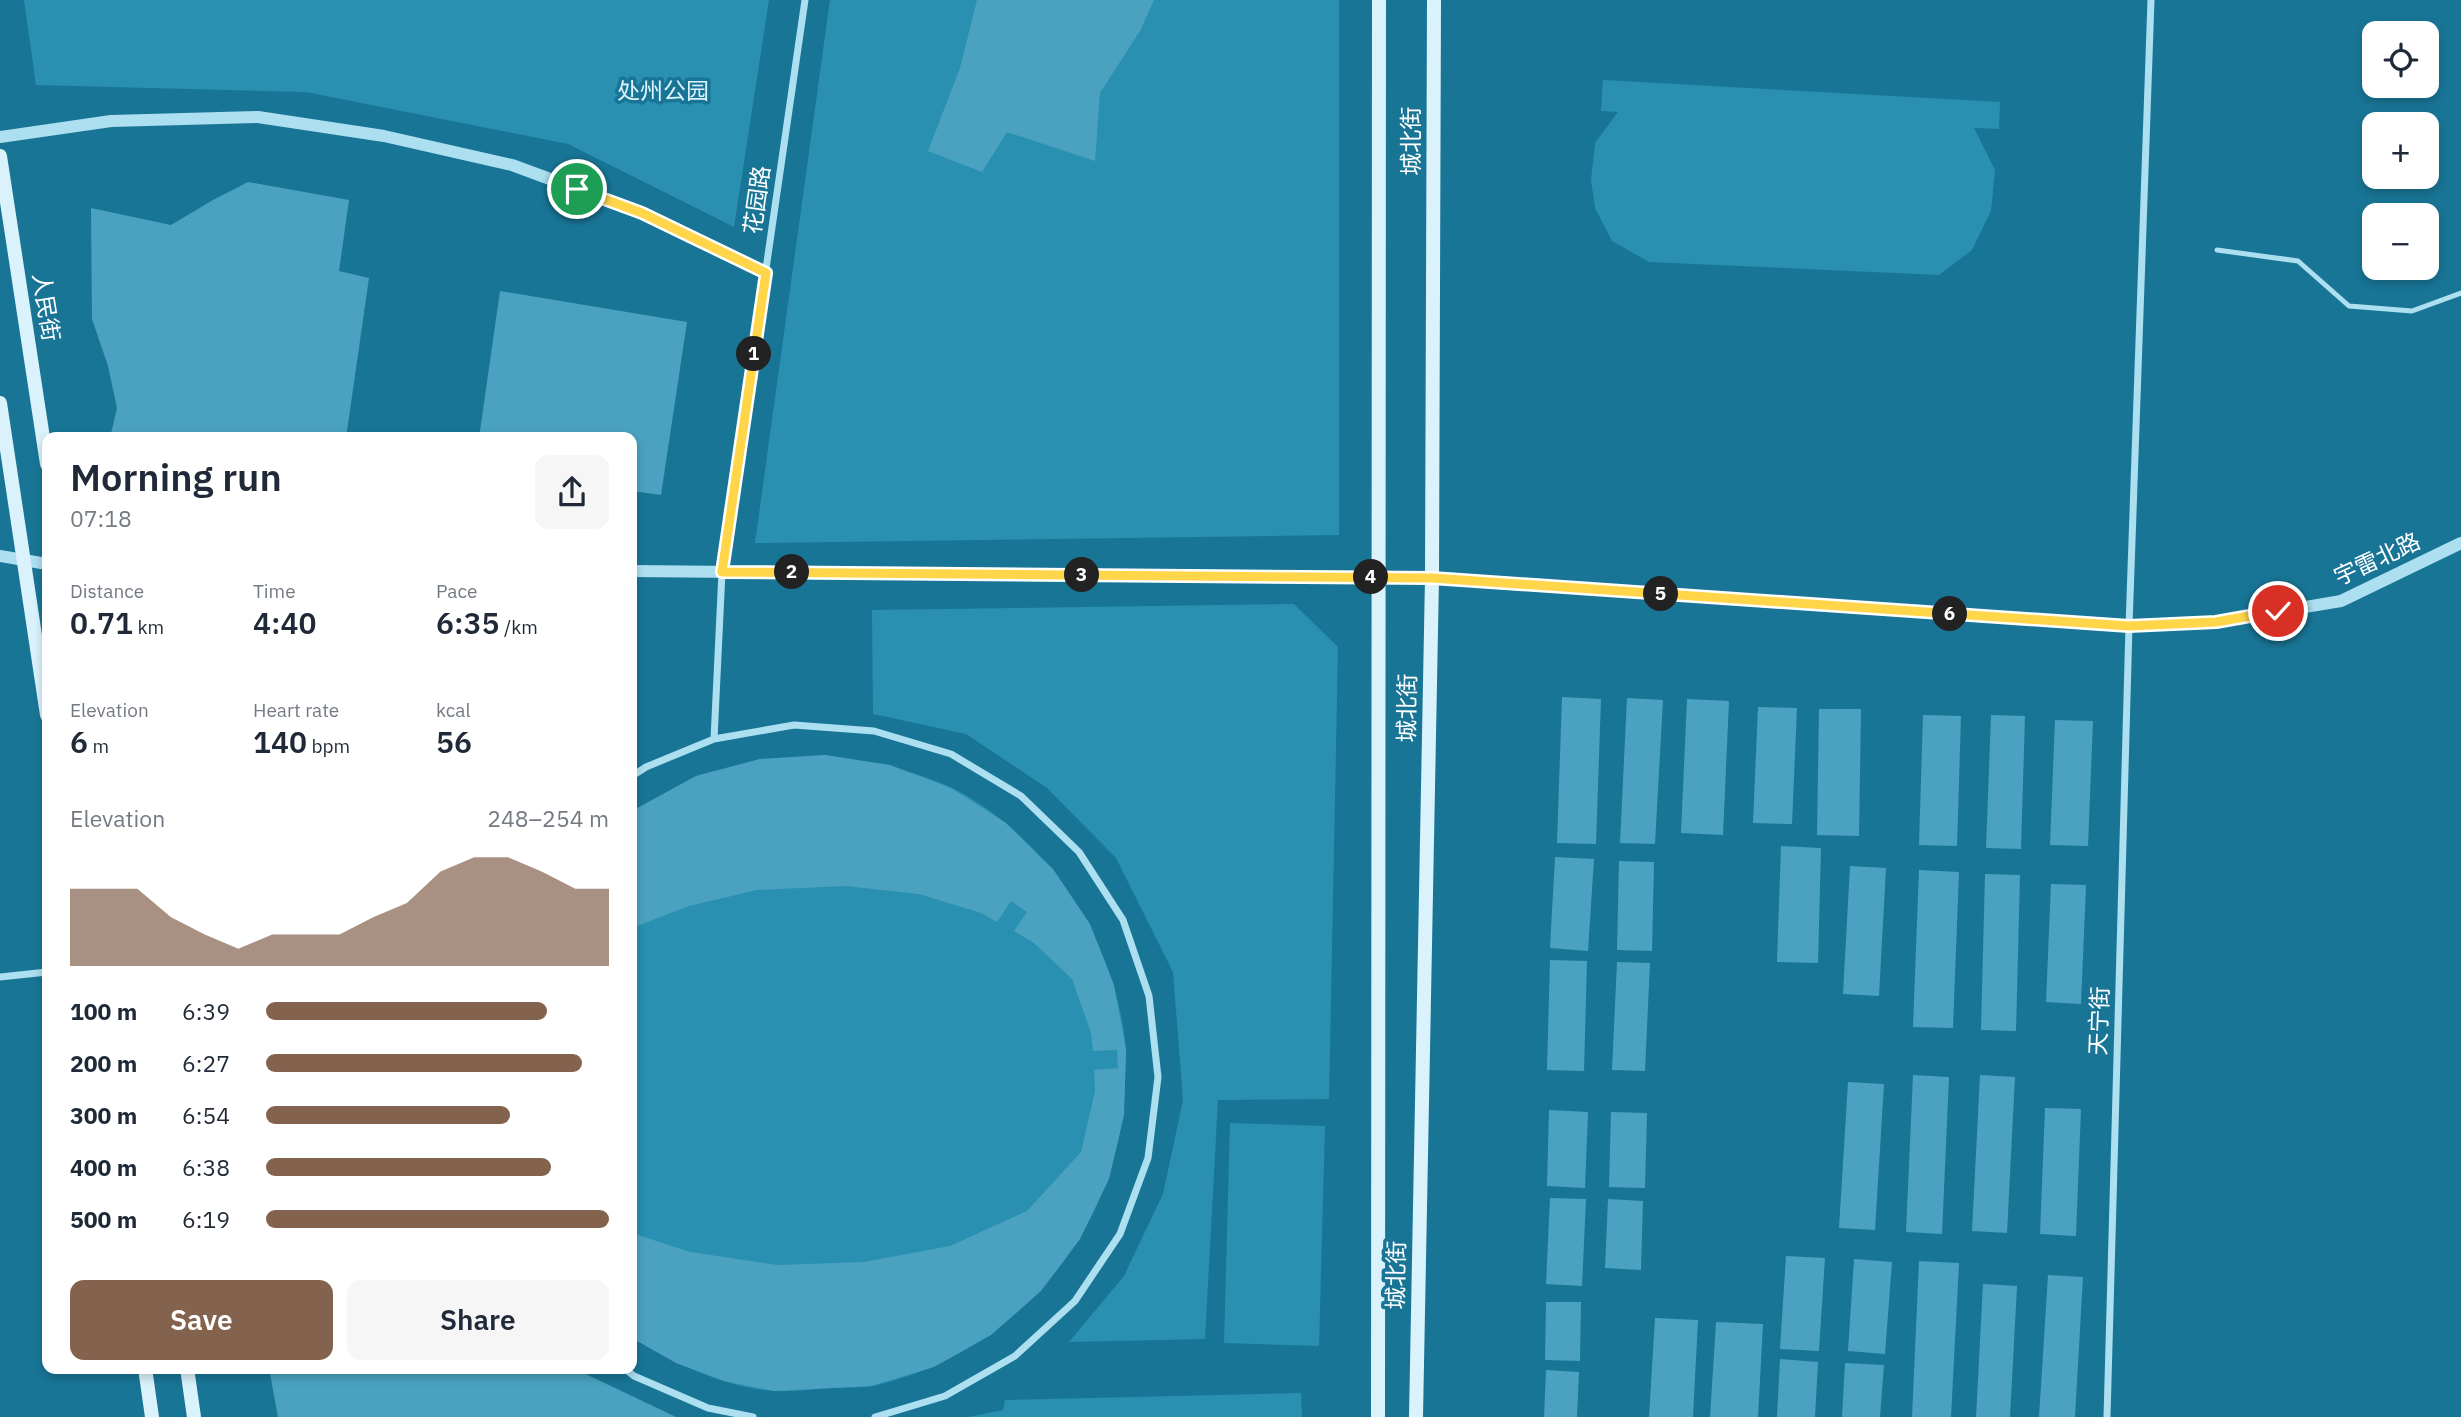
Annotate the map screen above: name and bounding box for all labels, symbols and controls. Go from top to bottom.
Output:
map controls [2362,21,2439,280]
button: locate [2362,21,2439,98]
park label: 处州公园 [617,75,709,105]
street label: 城北街 [1395,107,1425,176]
button: + [2362,112,2439,189]
pin [547,159,607,219]
street label: 花园路 [736,164,776,236]
icon: arrive [558,170,596,208]
button: − [2362,203,2439,280]
street label: 人民街 [27,270,67,343]
pin: 1 [736,336,772,372]
text: 1 [748,341,759,365]
text: Morning run [70,452,282,501]
button: share [535,455,609,529]
text: 07:18 [70,503,132,533]
street label: 宇雷北路 [2329,525,2425,591]
pin: 2 [774,554,810,590]
pin: 3 [1064,558,1100,592]
text: 2 [786,559,797,583]
pin: 4 [1354,560,1388,594]
text: 3 [1076,562,1087,586]
text: 4 [1365,564,1376,588]
pin: 5 [1644,576,1678,612]
text: Distance [70,579,144,603]
text: Time [253,579,296,603]
text: Pace [436,579,477,603]
text: 5 [1655,581,1666,605]
pin [2248,581,2308,641]
icon: check [2259,592,2297,630]
pin: 6 [1932,596,1968,632]
text: 6 [1944,601,1955,625]
text: 0.71 [70,603,133,642]
text: 4:40 [253,603,317,642]
text: 6:35 [436,603,500,642]
text: km [133,615,164,639]
text: /km [500,615,538,639]
street label: 城北街 [1390,673,1422,743]
text: Elevation [70,698,149,722]
text: Heart rate [253,698,339,722]
text: kcal [436,698,471,722]
text: 6 [70,722,88,761]
text: 140 [253,722,307,761]
text: 56 [436,722,472,761]
text: m [88,734,109,758]
text: bpm [307,734,350,758]
text: Elevation [70,803,165,833]
text: 248–254 m [487,803,609,833]
street label: 天宁街 [2082,986,2114,1056]
text: 100 m [70,996,137,1026]
text: 6:39 [182,996,230,1026]
text: 200 m [70,1048,137,1078]
text: 6:27 [182,1048,230,1078]
text: 300 m [70,1100,137,1130]
text: 6:54 [182,1100,230,1130]
text: 400 m [70,1152,137,1182]
text: 6:38 [182,1152,230,1182]
text: 500 m [70,1204,137,1234]
text: 6:19 [182,1204,230,1234]
street label: 城北街 [1379,1240,1411,1310]
button: Save [70,1280,333,1360]
button: Share [347,1280,609,1360]

